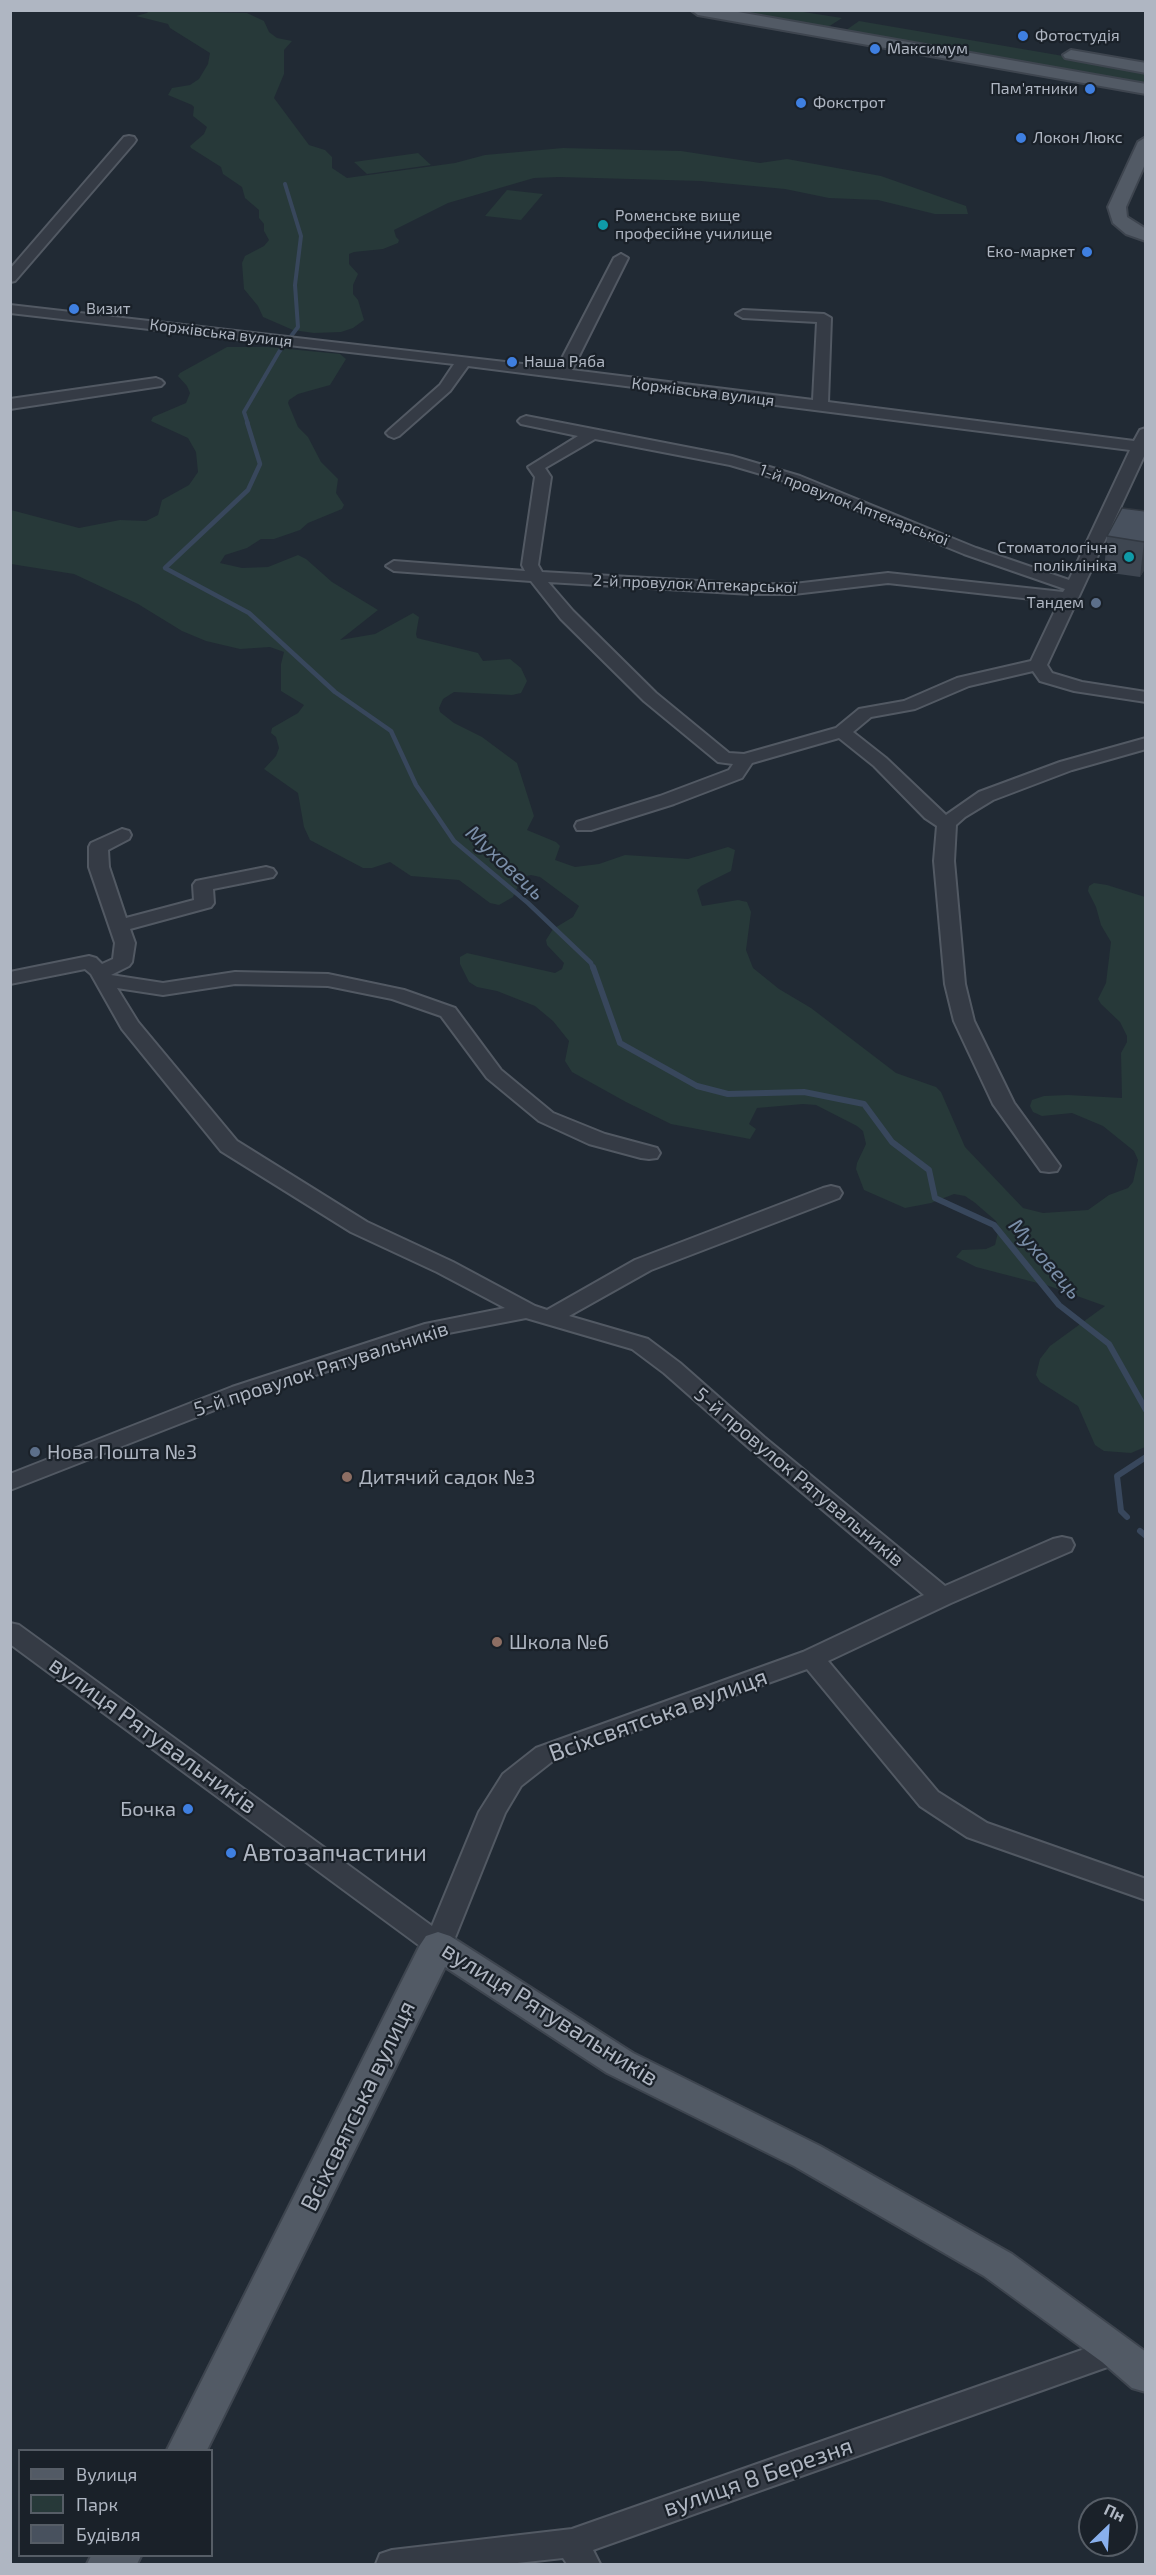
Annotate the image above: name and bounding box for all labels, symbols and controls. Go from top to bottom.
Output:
place label: Фотостудія [1035,26,1120,46]
marker: Фотостудія [1016,29,1030,43]
place label: Максимум [887,39,968,59]
marker: Максимум [868,42,882,56]
place label: Пам'ятники [990,79,1078,99]
marker: Пам'ятники [1083,82,1097,96]
place label: Фокстрот [813,93,886,113]
marker: Фокстрот [794,96,808,110]
place label: Локон Люкс [1033,128,1123,148]
marker: Локон Люкс [1014,131,1028,145]
place label: Роменське вище професійне училище [615,206,772,244]
marker: Роменське вище професійне училище [596,218,610,232]
place label: Еко-маркет [986,242,1075,262]
marker: Еко-маркет [1080,245,1094,259]
place label: Визит [86,299,130,319]
marker: Визит [67,302,81,316]
street label: Коржівська вулиця [148,315,294,351]
place label: Наша Ряба [524,352,605,372]
marker: Наша Ряба [505,355,519,369]
street label: Коржівська вулиця [630,374,776,410]
street label: 1-й провулок Аптекарської [757,460,951,550]
place label: Стоматологічна поліклініка [997,538,1117,576]
marker: Стоматологічна поліклініка [1122,550,1136,564]
street label: 2-й провулок Аптекарської [593,571,797,597]
place label: Тандем [1027,593,1084,613]
marker: Тандем [1089,596,1103,610]
water label: Муховець [460,820,550,906]
water label: Муховець [1003,1214,1087,1304]
street label: 5-й провулок Рятувальників [191,1316,451,1422]
street label: 5-й провулок Рятувальників [689,1382,909,1572]
place label: Нова Пошта №3 [47,1440,197,1464]
marker: Нова Пошта №3 [28,1445,42,1459]
place label: Дитячий садок №3 [359,1465,535,1489]
marker: Дитячий садок №3 [340,1470,354,1484]
place label: Школа №6 [509,1630,609,1654]
marker: Школа №6 [490,1635,504,1649]
street label: вулиця Рятувальників [44,1650,262,1820]
street label: Всіхсвятська вулиця [545,1662,771,1768]
place label: Бочка [120,1797,176,1821]
marker: Бочка [181,1802,195,1816]
place label: Автозапчастини [243,1839,427,1867]
marker: Автозапчастини [224,1846,238,1860]
street label: вулиця Рятувальників [436,1936,664,2092]
street label: Всіхсвятська вулиця [295,1996,421,2216]
street label: вулиця 8 Березня [660,2431,856,2523]
legend [18,2449,213,2557]
text: Вулиця [76,2463,137,2485]
text: Парк [76,2493,118,2515]
north arrow [1078,2497,1138,2557]
text: Пн [1102,2499,1128,2525]
text: Будівля [76,2523,140,2545]

